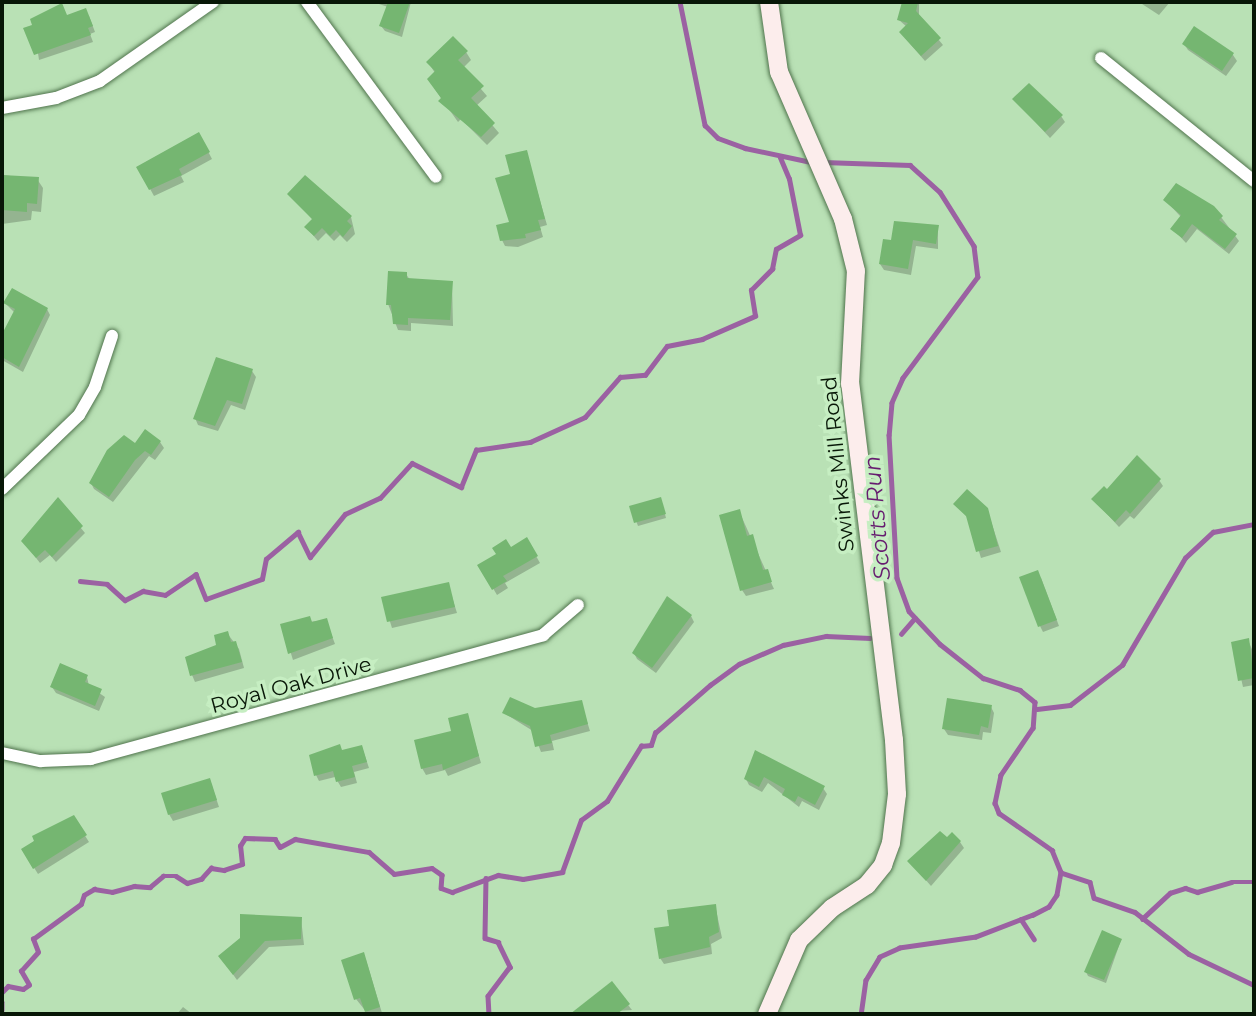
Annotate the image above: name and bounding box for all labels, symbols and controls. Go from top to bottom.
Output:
street label: Swinks Mill Road [816,375,860,553]
water label: Scotts Run [858,455,896,581]
street label: Royal Oak Drive [208,651,374,719]

